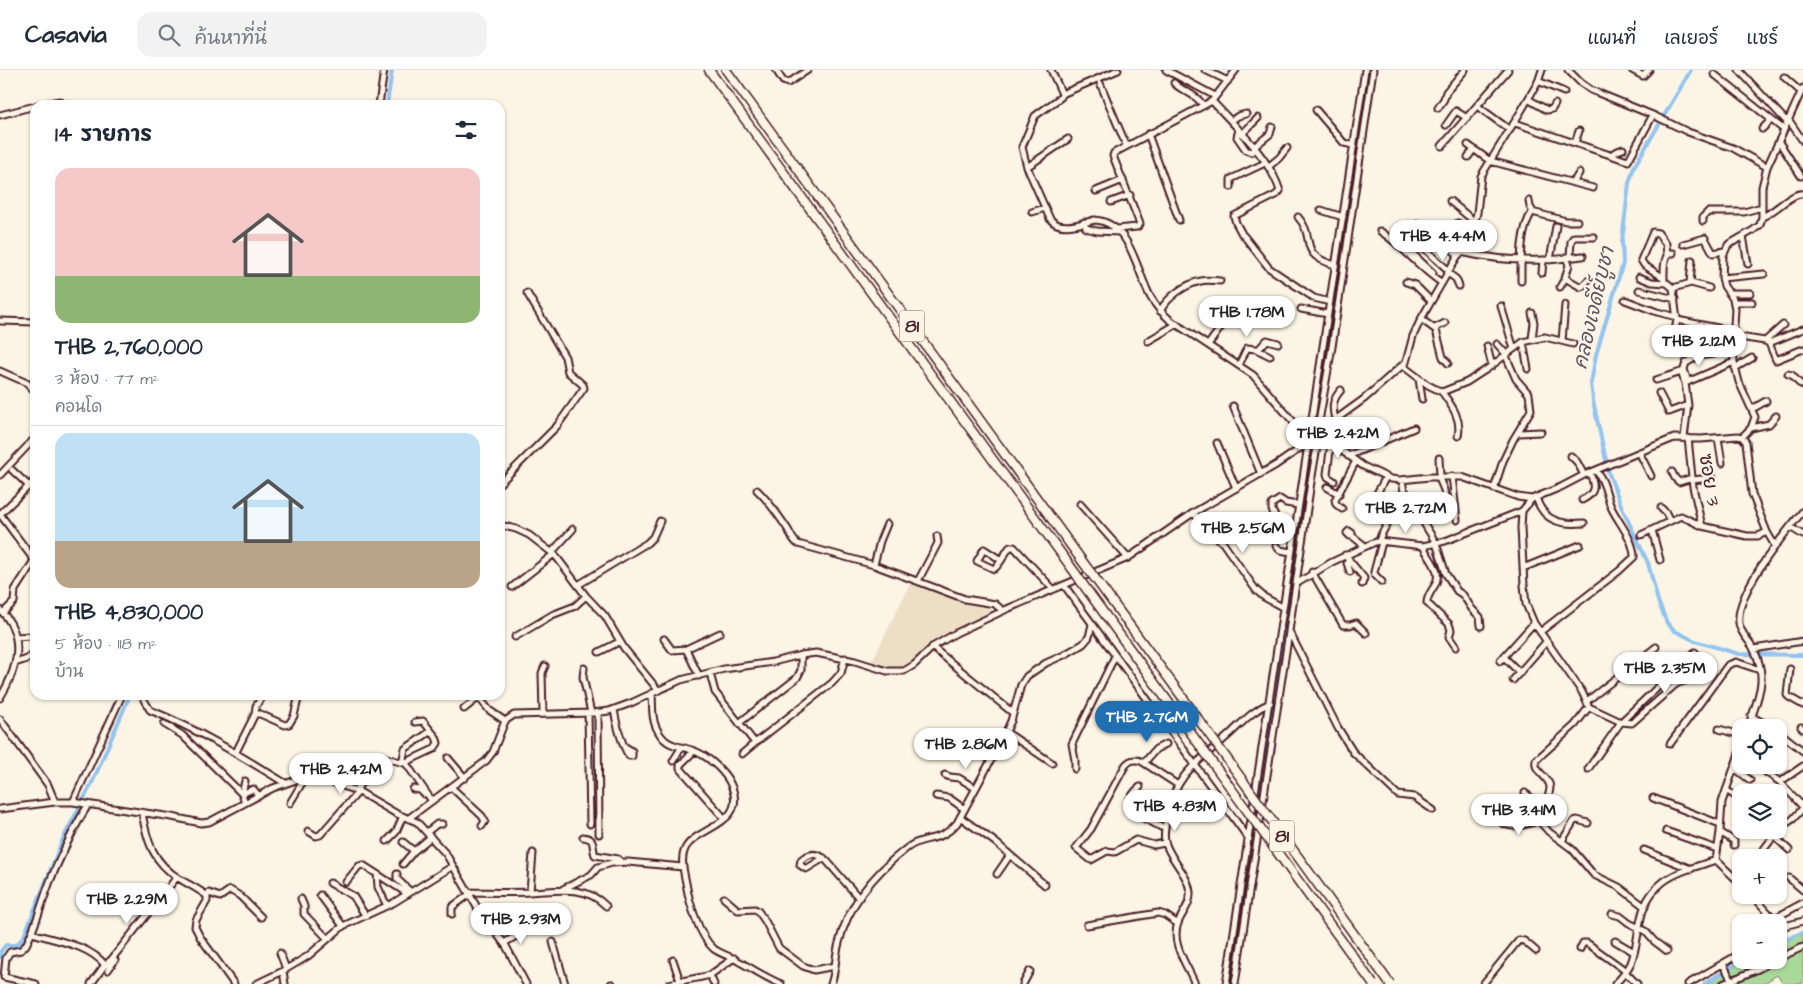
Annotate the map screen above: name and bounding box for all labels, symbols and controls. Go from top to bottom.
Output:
search box [137,12,487,57]
text: Casavia [25,18,107,52]
icon: search [155,21,183,49]
text: ค้นหาที่นี่ [195,25,267,52]
text: แผนที่ [1588,26,1636,51]
text: เลเยอร์ [1664,26,1718,51]
text: แชร์ [1746,26,1778,51]
icon: filters [452,116,480,144]
text: 14 รายการ [55,120,152,149]
icon: home [223,200,313,290]
pin: THB 4.44M [1386,220,1500,262]
text: THB 4.44M [1400,225,1486,247]
water label: คลองเจดีย์บูชา [1566,243,1622,372]
pin: THB 1.78M [1190,296,1304,338]
text: THB 1.78M [1209,301,1285,323]
road number: 81 [900,310,924,342]
pin: THB 2.12M [1642,324,1756,367]
text: THB 2.12M [1662,330,1736,352]
text: THB 2,760,000 [55,333,203,362]
text: 3 ห้อง · 77 m² [55,368,159,390]
text: คอนโด [55,396,102,418]
pin: THB 2.42M [1281,416,1395,459]
text: THB 2.42M [1297,422,1379,444]
street label: ซอย 3 [1692,452,1727,508]
icon: home [223,466,313,556]
pin: THB 2.72M [1349,492,1463,534]
text: THB 2.72M [1365,497,1447,519]
pin: THB 2.56M [1186,512,1300,554]
text: THB 2.56M [1201,517,1285,539]
text: THB 4,830,000 [55,598,203,627]
text: 5 ห้อง · 118 m² [55,633,157,655]
pin: THB 2.35M [1608,652,1722,694]
text: THB 2.35M [1624,657,1706,679]
text: บ้าน [55,661,83,683]
pin: THB 2.76M [1090,700,1204,743]
text: THB 2.76M [1106,706,1188,728]
map controls [1732,719,1787,969]
button: locate [1732,719,1787,774]
pin: THB 2.86M [909,728,1023,770]
text: THB 2.86M [925,733,1007,755]
pin: THB 2.42M [284,752,398,795]
text: THB 2.42M [300,758,382,780]
button: layers [1732,784,1787,839]
pin: THB 4.83M [1118,790,1232,832]
pin: THB 3.41M [1462,794,1576,836]
text: THB 4.83M [1134,795,1216,817]
text: THB 3.41M [1482,799,1556,821]
road number: 81 [1270,820,1294,851]
button: + [1732,849,1787,904]
pin: THB 2.29M [70,882,184,925]
text: THB 2.29M [87,888,167,910]
pin: THB 2.93M [464,902,578,945]
text: THB 2.93M [481,908,561,930]
button: − [1732,914,1787,969]

